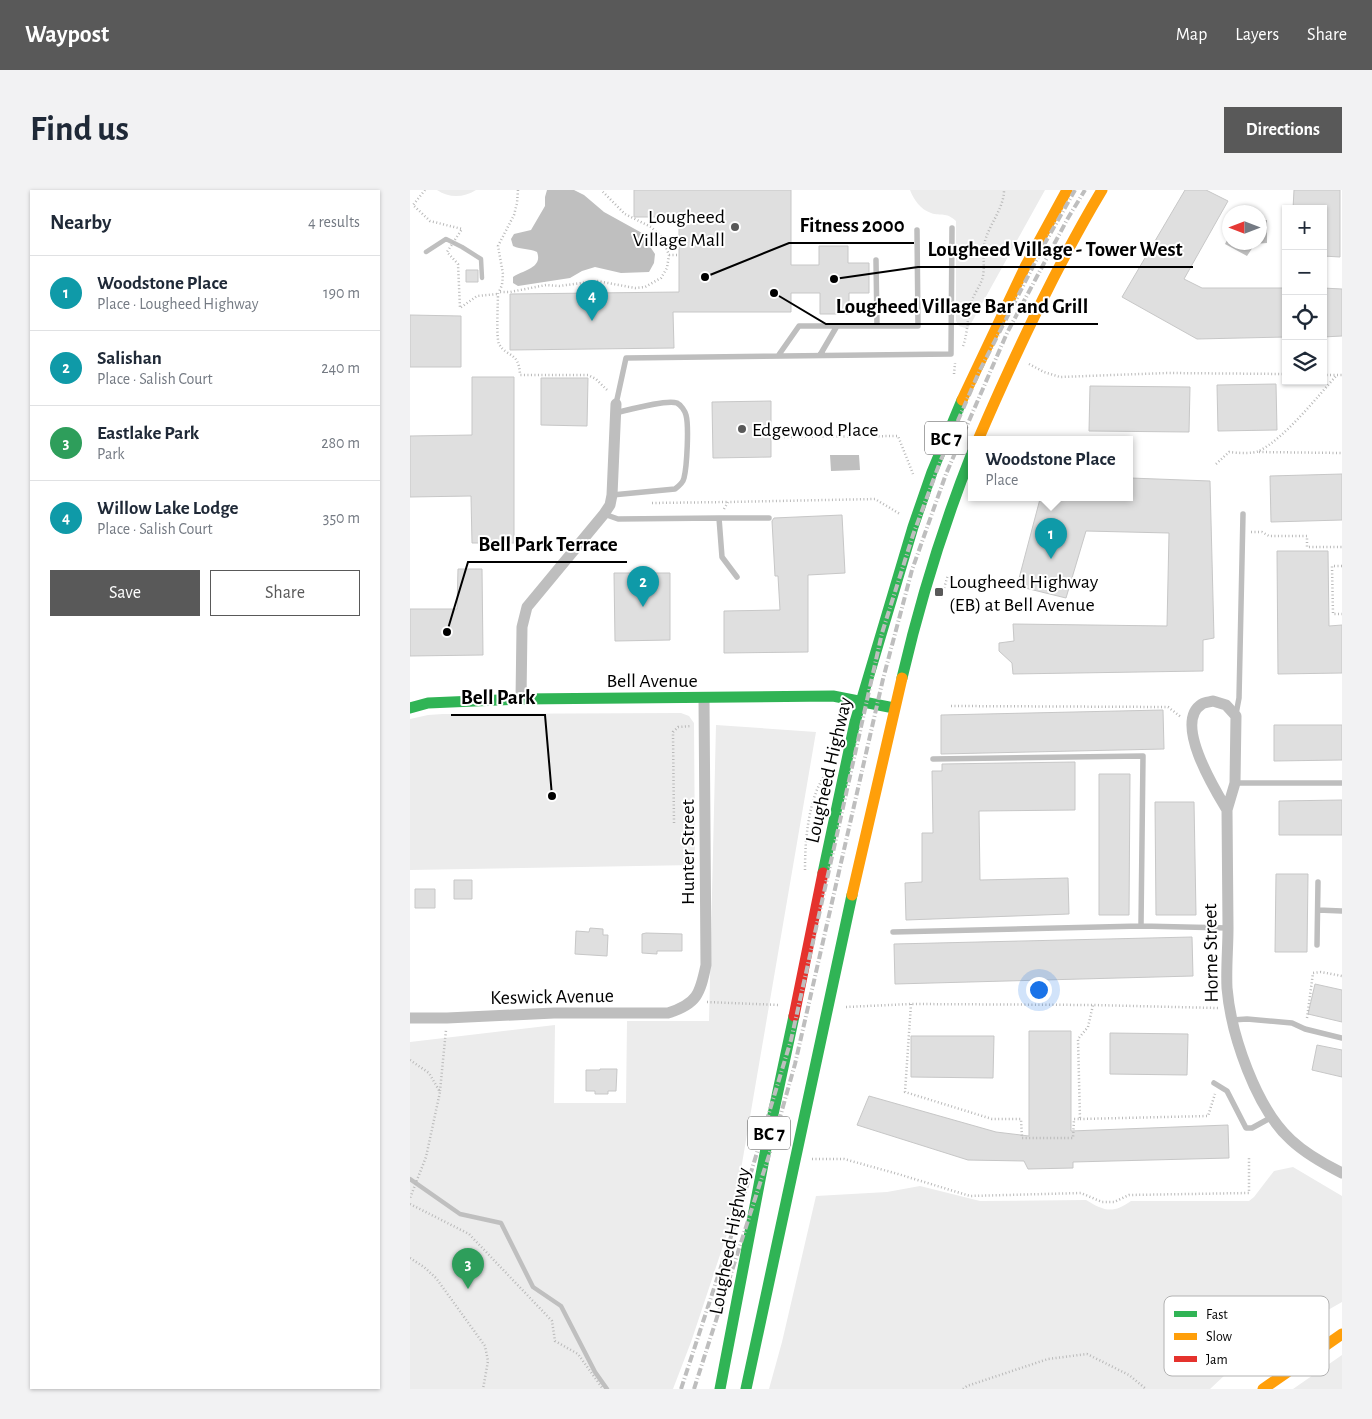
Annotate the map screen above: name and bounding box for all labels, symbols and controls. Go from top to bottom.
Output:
text: Waypost [25,23,109,47]
text: Map [1176,26,1207,44]
text: Layers [1235,26,1279,44]
text: Share [1307,26,1347,44]
button: Directions [1224,107,1342,153]
text: Find us [30,112,129,147]
north arrow [1222,205,1267,250]
map controls [1282,205,1327,385]
button: + [1282,205,1327,250]
place label: Lougheed Village Mall [633,207,725,250]
callout: Fitness 2000 [789,207,914,243]
text: Nearby [50,212,111,233]
text: 4 results [308,214,360,230]
text: Fitness 2000 [799,215,905,236]
marker: Lougheed Village Mall [729,221,741,233]
callout: Lougheed Village - Tower West [918,231,1193,267]
text: Lougheed Village - Tower West [927,239,1183,260]
button: − [1282,250,1327,295]
text: Woodstone Place [97,274,228,293]
pin: 4 [576,280,608,321]
text: 1 [63,285,69,301]
text: 190 m [323,285,360,301]
callout: Lougheed Village Bar and Grill [826,288,1098,324]
button: locate [1282,295,1327,340]
text: Place · Lougheed Highway [97,296,259,312]
text: Lougheed Village Bar and Grill [836,296,1088,317]
button: layers [1282,340,1327,385]
text: Salishan [97,349,162,368]
text: 2 [62,360,70,376]
text: 240 m [321,360,360,376]
text: Place · Salish Court [97,371,213,387]
place label: Edgewood Place [752,420,878,440]
road number: BC 7 [925,422,967,454]
marker: Edgewood Place [736,423,748,435]
text: Eastlake Park [97,424,199,443]
text: 3 [63,435,69,451]
text: 280 m [321,435,360,451]
popup [968,436,1133,501]
text: Park [97,446,125,462]
text: Woodstone Place [985,450,1116,469]
text: Place [985,472,1018,488]
text: Willow Lake Lodge [97,499,239,518]
text: 4 [62,510,70,526]
text: 350 m [323,510,360,526]
pin: 1 [1035,518,1067,559]
text: Place · Salish Court [97,521,213,537]
callout: Bell Park Terrace [468,526,627,562]
text: Bell Park Terrace [478,534,618,555]
pin: 2 [627,566,659,607]
button: Save [50,570,200,616]
button: Share [210,570,360,616]
place label: Lougheed Highway (EB) at Bell Avenue [949,572,1099,615]
marker: Lougheed Highway (EB) at Bell Avenue [933,586,945,598]
street label: Bell Avenue [606,671,698,691]
callout: Bell Park [451,679,545,715]
text: Bell Park [461,687,536,708]
street label: Lougheed Highway [802,695,856,845]
street label: Hunter Street [678,798,698,905]
street label: Horne Street [1200,903,1222,1003]
your location [1026,977,1052,1003]
street label: Keswick Avenue [490,986,614,1008]
road number: BC 7 [748,1116,790,1150]
street label: Lougheed Highway [706,1166,754,1316]
pin: 3 [452,1248,484,1289]
legend [1164,1296,1329,1376]
text: Fast [1206,1308,1228,1322]
text: Slow [1206,1330,1233,1344]
text: Jam [1206,1353,1228,1367]

